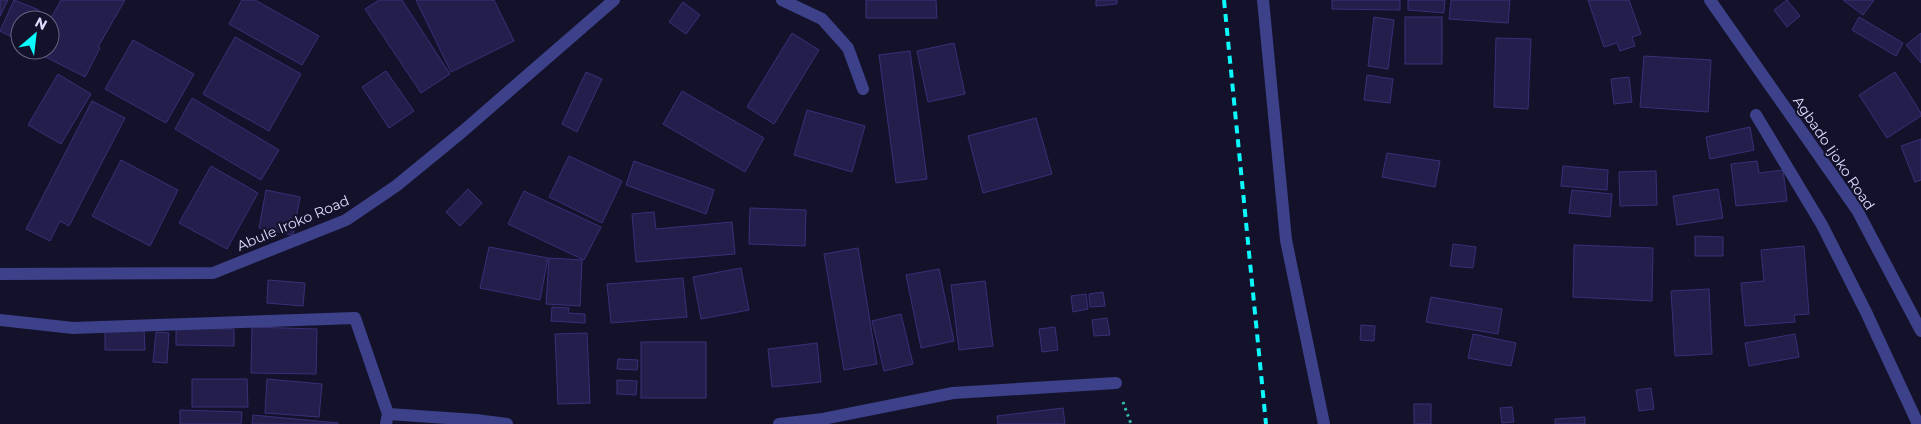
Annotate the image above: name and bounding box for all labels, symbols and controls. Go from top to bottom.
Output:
north arrow [10,10,60,60]
text: N [32,13,50,34]
street label: Agbado Ijoko Road [1789,93,1879,213]
street label: Abule Iroko Road [234,191,352,255]

